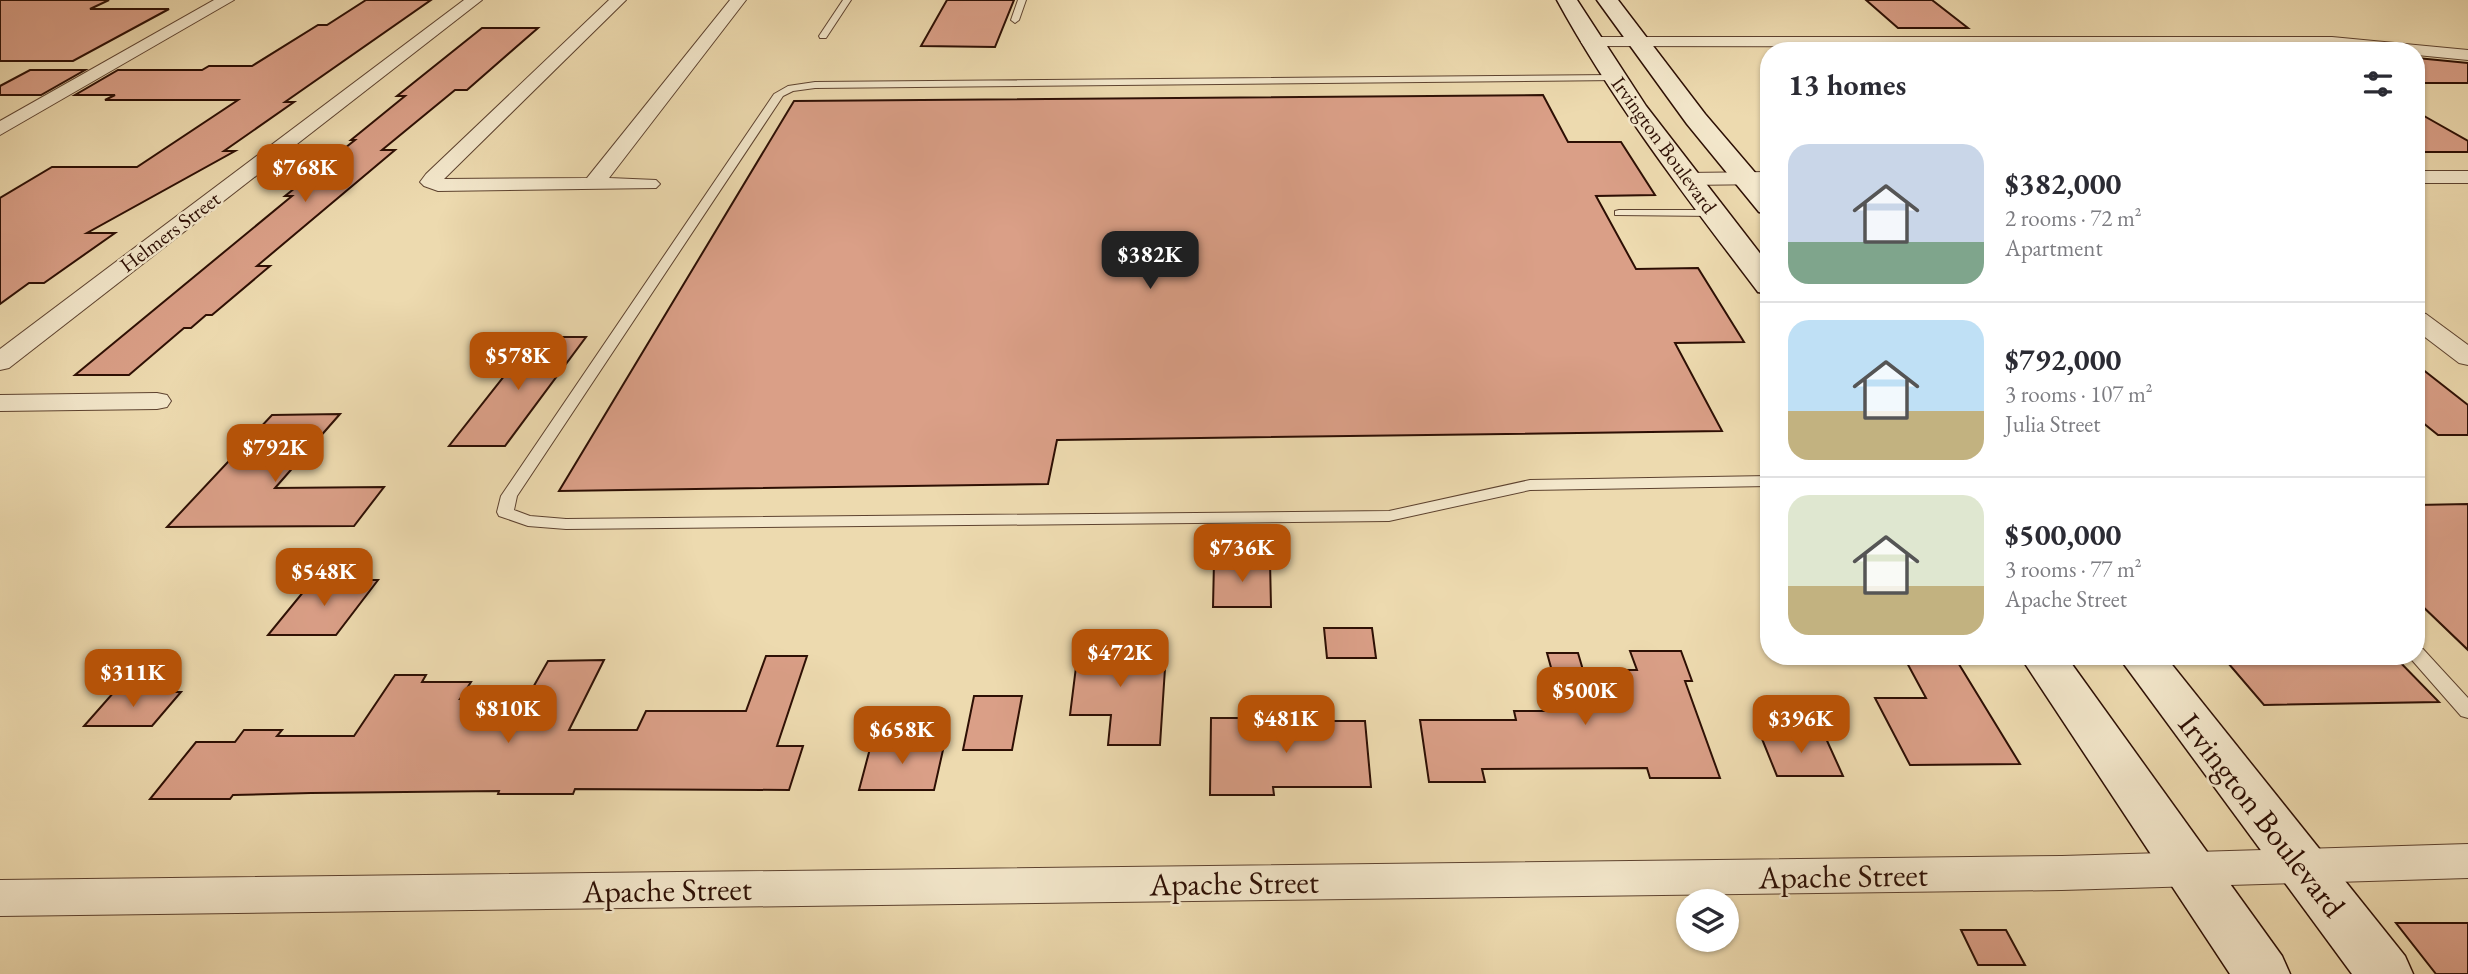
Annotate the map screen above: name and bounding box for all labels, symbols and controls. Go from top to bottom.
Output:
text: 13 homes [1788,65,1906,104]
icon: filters [2359,65,2397,103]
street label: Irvington Boulevard [1606,71,1723,219]
pin: $768K [256,144,354,204]
text: $768K [273,152,337,182]
text: $382,000 [2005,164,2121,203]
icon: home [1844,172,1928,256]
street label: Helmers Street [114,185,226,278]
text: 2 rooms · 72 m² [2005,203,2142,233]
pin: $382K [1101,232,1199,291]
text: Apartment [2005,233,2103,263]
text: $382K [1118,239,1182,269]
pin: $578K [469,332,567,392]
text: $578K [486,340,550,370]
text: $792,000 [2005,340,2121,379]
icon: home [1844,348,1928,432]
text: 3 rooms · 107 m² [2005,379,2153,409]
text: Julia Street [2005,409,2100,439]
pin: $792K [226,424,324,484]
text: $792K [243,432,307,462]
text: $500,000 [2005,515,2121,554]
icon: home [1844,523,1928,607]
pin: $736K [1193,524,1291,584]
text: $736K [1210,532,1274,562]
pin: $548K [275,548,373,608]
text: 3 rooms · 77 m² [2005,554,2142,584]
text: $548K [292,556,356,586]
text: Apache Street [2005,584,2127,614]
pin: $472K [1071,630,1169,689]
text: $472K [1088,637,1152,667]
pin: $311K [84,650,182,709]
text: $311K [101,657,165,687]
pin: $500K [1536,668,1634,727]
text: $500K [1553,675,1617,705]
pin: $810K [459,686,557,745]
text: $810K [476,693,540,723]
pin: $481K [1237,696,1335,755]
pin: $396K [1752,696,1850,755]
text: $481K [1254,703,1318,733]
text: $396K [1769,703,1833,733]
street label: Irvington Boulevard [2169,704,2355,926]
pin: $658K [853,706,951,766]
text: $658K [870,714,934,744]
street label: Apache Street [1757,854,1928,898]
street label: Apache Street [1148,861,1319,905]
street label: Apache Street [581,868,752,912]
map controls [1676,889,1739,952]
button: layers [1676,889,1739,952]

